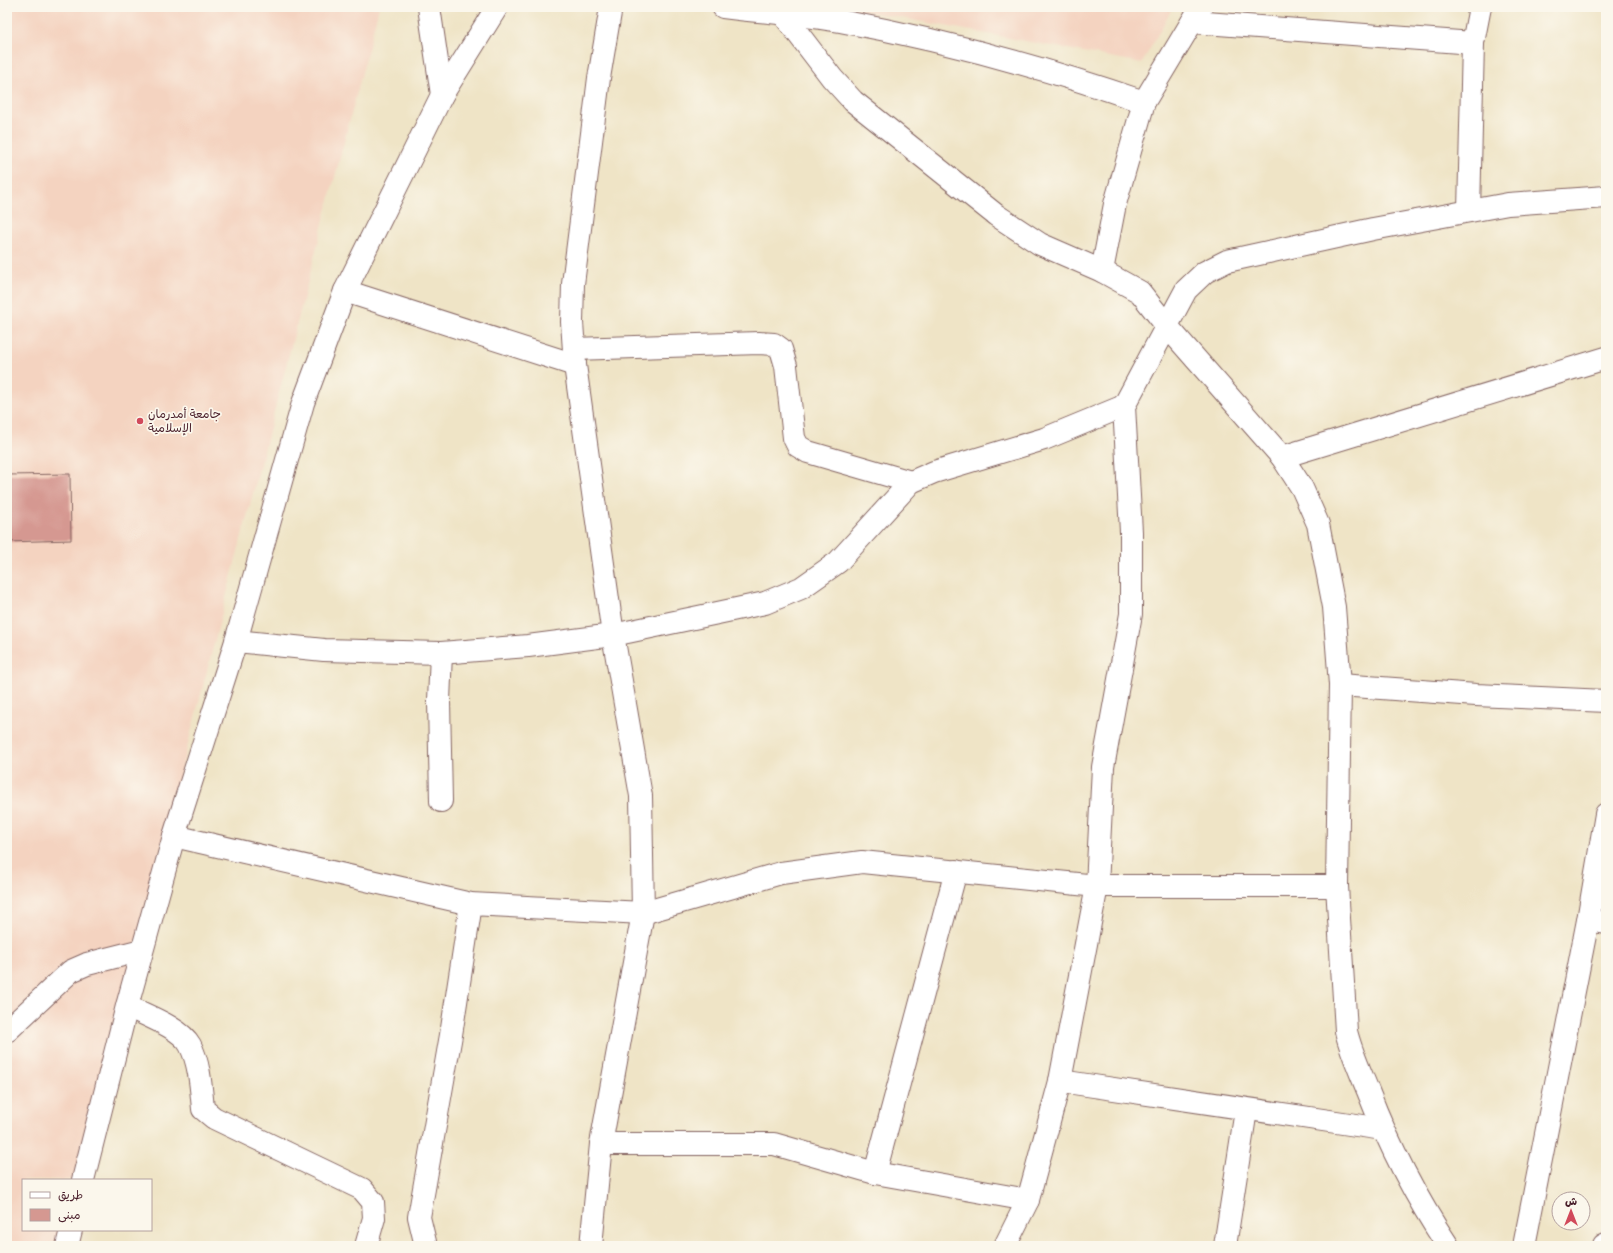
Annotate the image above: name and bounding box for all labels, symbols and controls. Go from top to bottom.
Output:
place label: جامعة أمدرمان الإسلامية [148,407,221,437]
marker: جامعة أمدرمان الإسلامية [135,416,145,426]
legend [22,1179,152,1231]
text: طريق [58,1188,83,1204]
north arrow [1551,1191,1591,1231]
text: ش [1565,1195,1577,1209]
text: مبنى [58,1208,81,1224]

